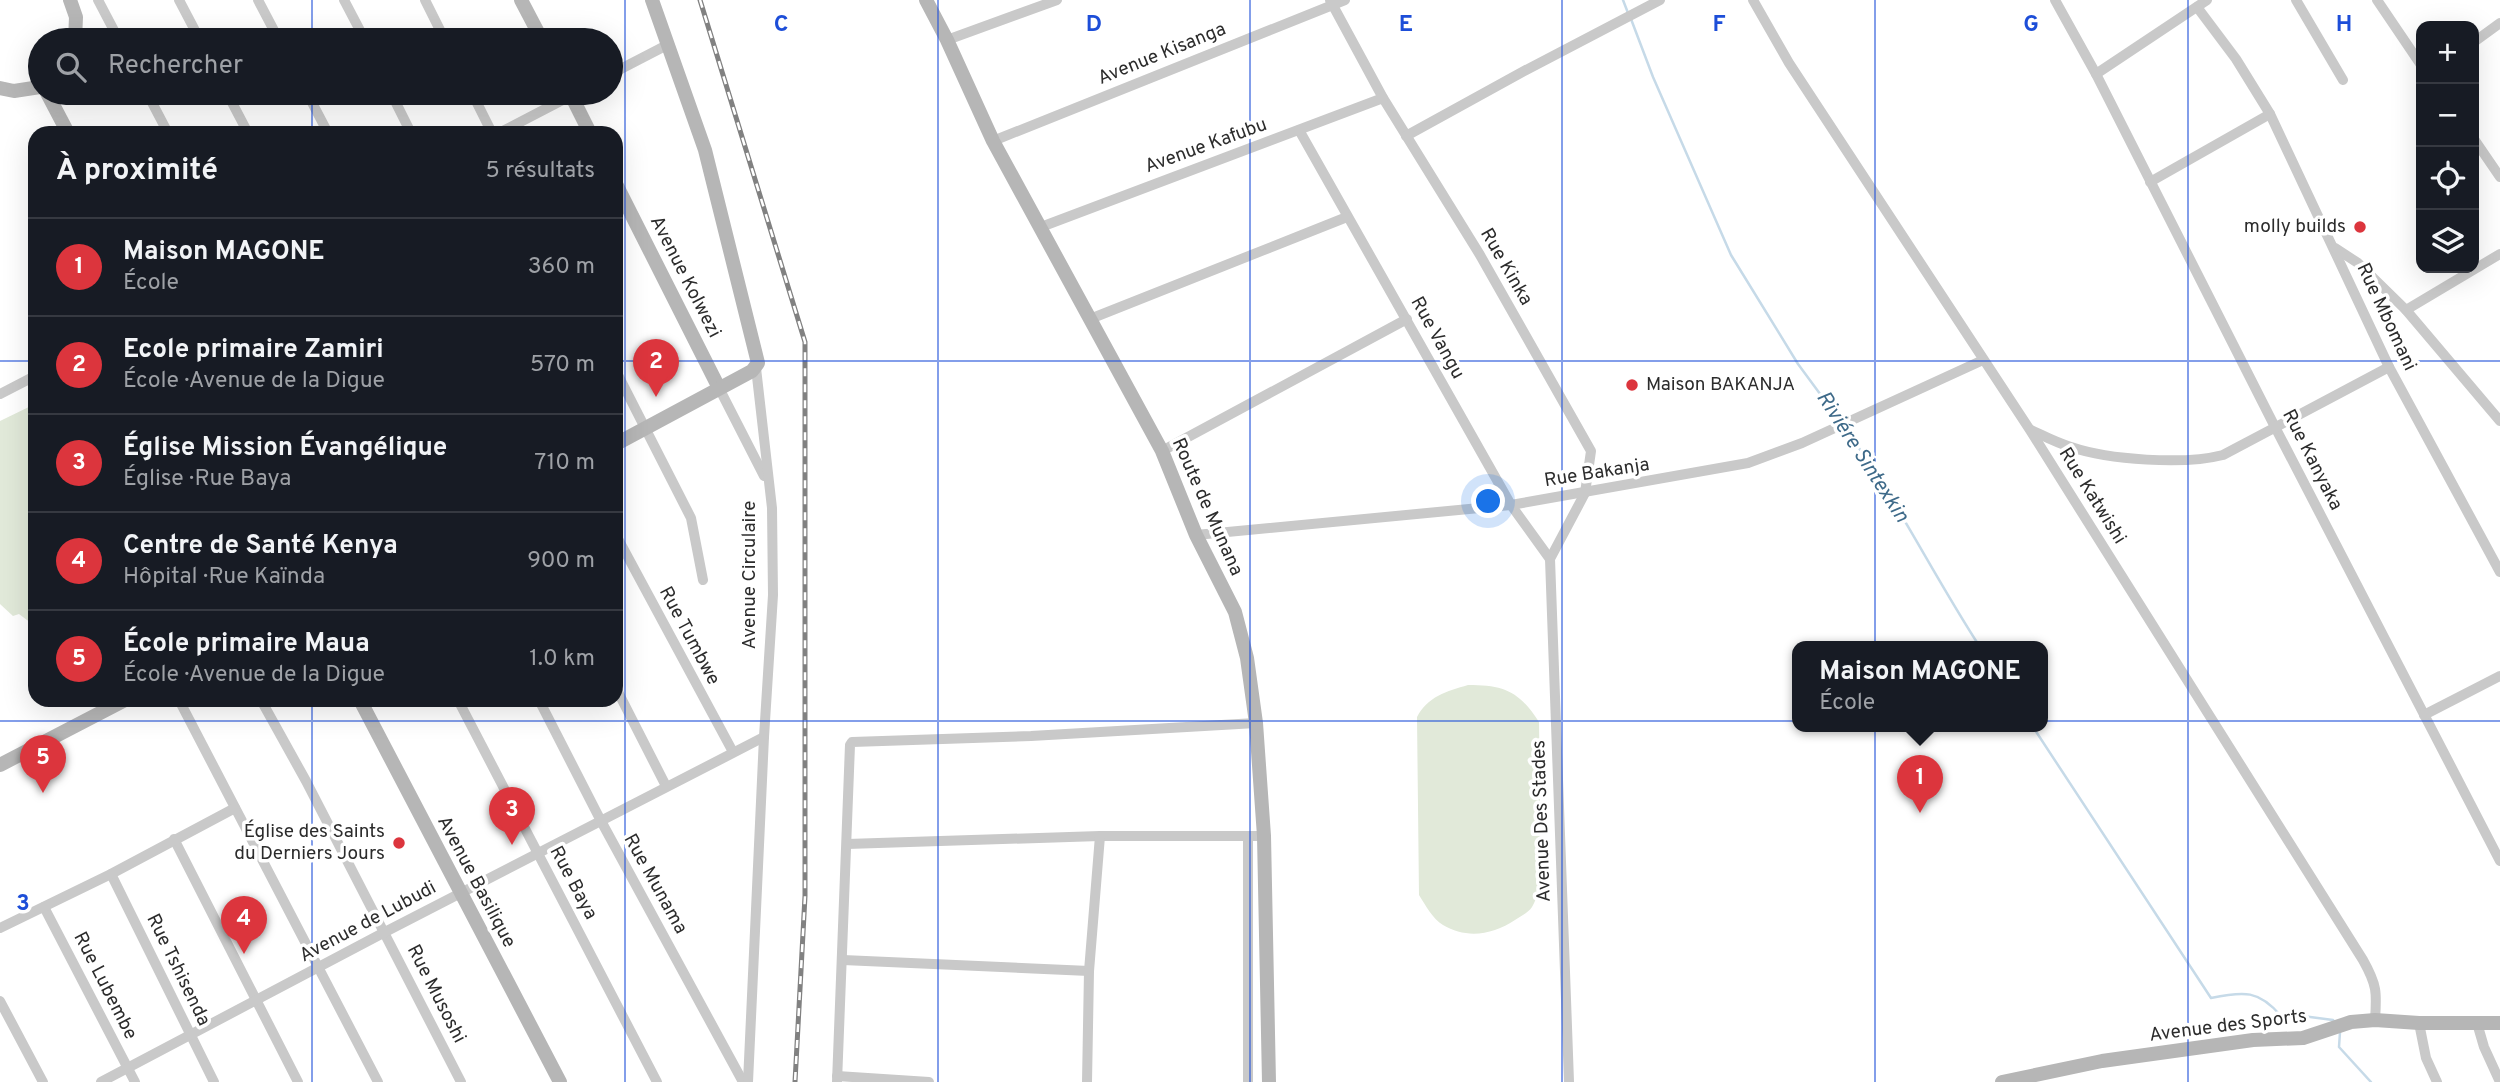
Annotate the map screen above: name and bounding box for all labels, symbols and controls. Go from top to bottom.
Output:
text: C [774,11,788,40]
text: D [1086,11,1102,40]
text: E [1399,11,1413,40]
text: F [1712,11,1726,40]
text: G [2023,11,2039,40]
text: H [2336,11,2352,40]
street label: Avenue Kisanga [1094,17,1230,91]
map controls [2416,21,2479,273]
button: + [2416,21,2479,84]
search box [28,28,623,105]
icon: search [52,48,90,86]
text: Rechercher [108,50,243,83]
button: − [2416,84,2479,147]
street label: Avenue Kafubu [1142,113,1270,179]
button: locate [2416,147,2479,210]
text: À proximité [56,153,218,190]
text: 5 résultats [486,157,595,186]
button: layers [2416,210,2479,273]
street label: Avenue Kolwezi [644,212,726,342]
place label: molly builds [2244,215,2346,239]
marker: molly builds [2352,219,2368,235]
street label: Rue Kinka [1474,224,1538,310]
text: Maison MAGONE [123,236,325,269]
text: 1 [74,253,84,282]
text: 360 m [528,253,595,282]
street label: Rue Mbomani [2351,259,2421,375]
text: École [123,269,179,298]
street label: Rue Vangu [1405,293,1469,383]
text: Ecole primaire Zamiri [123,334,384,367]
pin: 2 [633,339,679,397]
text: 2 [72,351,86,380]
text: 570 m [530,351,595,380]
text: École · Avenue de la Digue [123,367,385,396]
place label: Maison BAKANJA [1646,373,1795,397]
marker: Maison BAKANJA [1624,377,1640,393]
water label: Riviére Sintexkin [1809,386,1915,528]
street label: Rue Kanyaka [2276,406,2348,514]
text: Église Mission Évangélique [123,432,447,465]
street label: Route de Munana [1166,434,1248,580]
street label: Rue Katwishi [2053,443,2131,549]
text: 3 [72,449,86,478]
text: 710 m [534,449,595,478]
street label: Rue Bakanja [1543,453,1651,493]
text: Église · Rue Baya [123,465,291,494]
your location [1471,484,1505,518]
street label: Avenue Circulaire [738,501,762,649]
text: Centre de Santé Kenya [123,530,398,563]
text: 4 [72,547,86,576]
text: 900 m [527,547,595,576]
text: Hôpital · Rue Kaïnda [123,563,325,592]
street label: Rue Tumbwe [653,583,725,689]
text: École primaire Maua [123,628,370,661]
popup [1792,641,2048,732]
text: 5 [72,645,86,674]
text: 1.0 km [529,645,595,674]
text: Maison MAGONE [1819,656,2021,689]
text: École · Avenue de la Digue [123,661,385,690]
text: École [1819,689,1875,718]
pin: 5 [20,735,66,793]
street label: Avenue Des Stades [1527,740,1557,902]
pin: 1 [1897,755,1943,813]
pin: 3 [489,787,535,845]
street label: Avenue Basilique [431,812,521,952]
place label: Église des Saints du Derniers Jours [234,819,385,866]
street label: Rue Munama [618,830,692,938]
marker: Église des Saints du Derniers Jours [391,835,407,851]
street label: Rue Baya [544,842,602,924]
street label: Avenue de Lubudi [296,876,440,968]
text: 3 [16,890,30,919]
pin: 4 [221,896,267,954]
street label: Rue Tshisenda [141,910,215,1030]
street label: Rue Lubembe [68,928,142,1044]
street label: Rue Musoshi [401,941,471,1047]
street label: Avenue des Sports [2148,1004,2308,1048]

